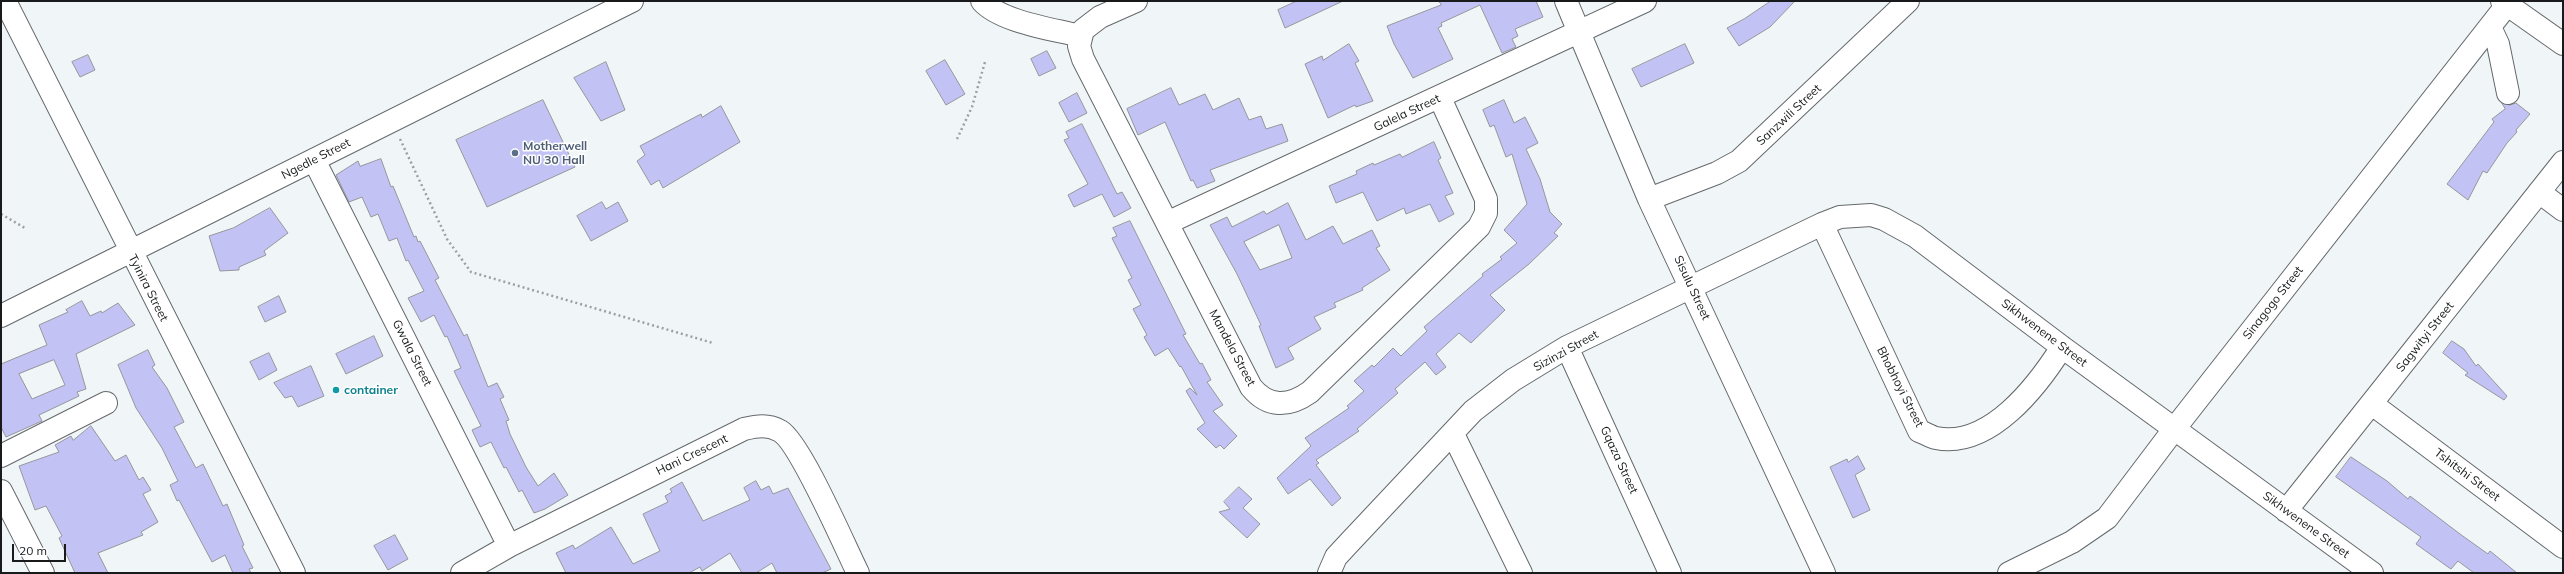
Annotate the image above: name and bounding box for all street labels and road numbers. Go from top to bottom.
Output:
street label: Sanzwili Street [1754,81,1824,149]
street label: Galela Street [1371,91,1443,135]
street label: Ngedle Street [279,135,353,183]
street label: Tyinira Street [125,252,171,324]
street label: Sisulu Street [1671,254,1713,322]
street label: Sinagogo Street [2240,263,2306,343]
street label: Sikhwenene Street [1998,296,2090,370]
street label: Sagwityi Street [2393,299,2457,375]
street label: Mandela Street [1206,307,1258,389]
street label: Gwala Street [389,317,435,389]
street label: Sizinzi Street [1531,327,1601,375]
street label: Bhobhoyi Street [1873,344,1927,430]
street label: Gqaza Street [1597,424,1641,496]
street label: Hani Crescent [654,431,730,479]
street label: Tshitshi Street [2431,446,2503,504]
street label: Sikhwenene Street [2260,489,2352,561]

